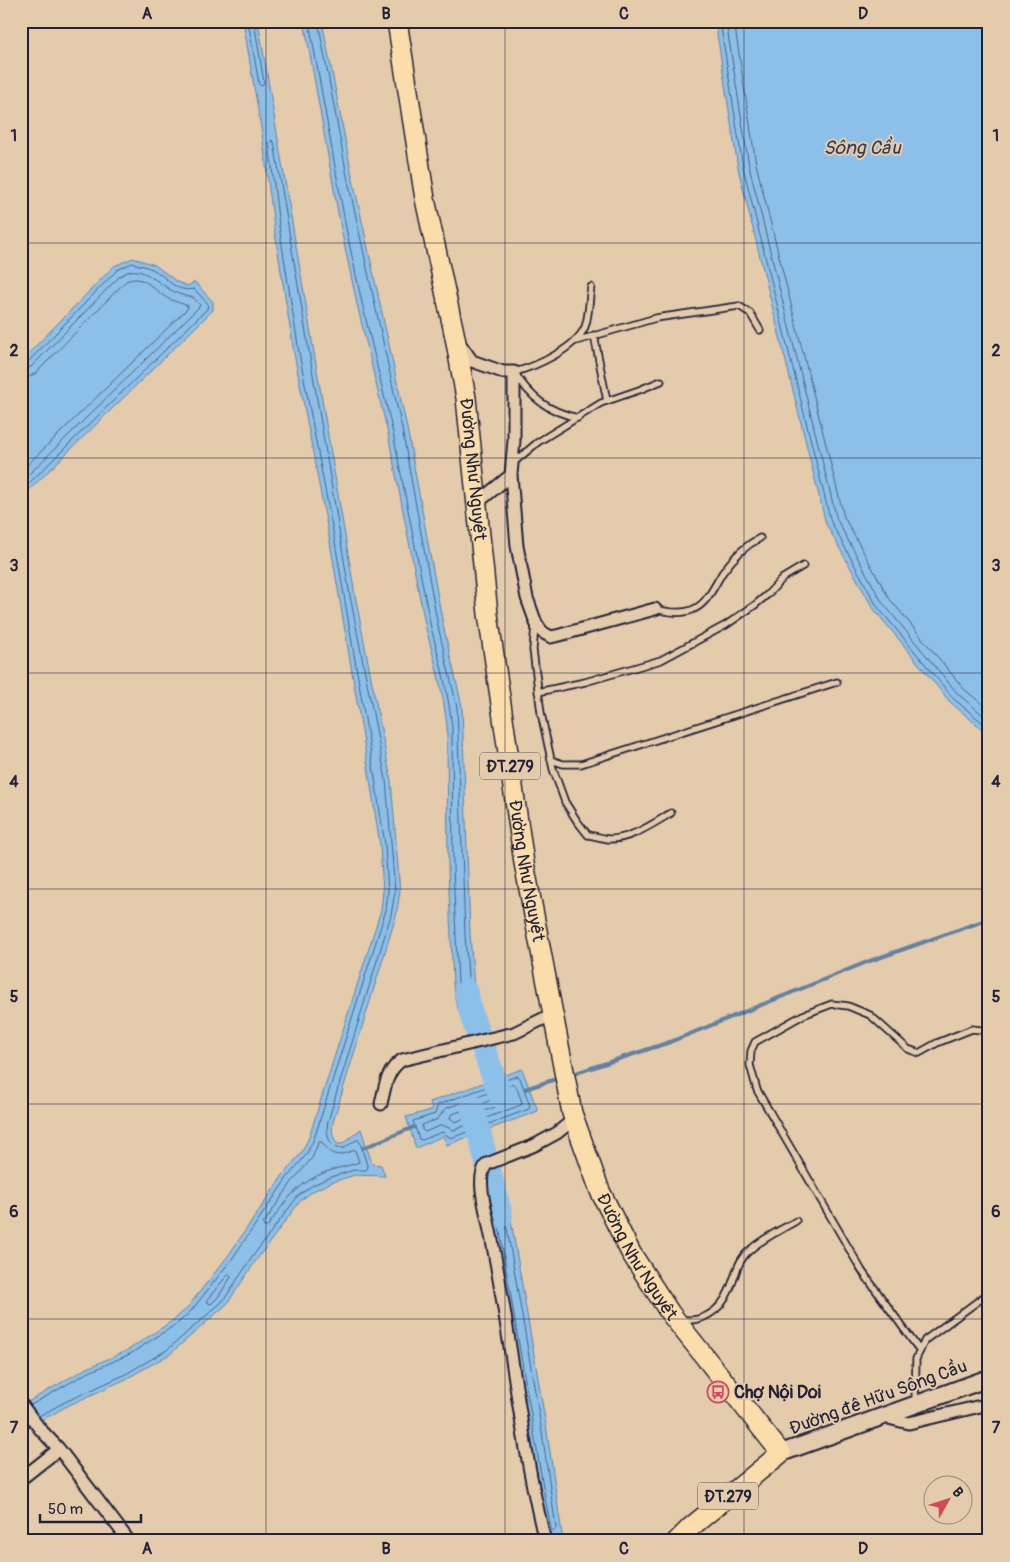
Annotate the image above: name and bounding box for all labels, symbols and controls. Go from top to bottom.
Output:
text: A [142,4,153,24]
text: B [381,4,391,24]
text: C [619,4,629,24]
text: D [858,4,868,24]
text: 1 [11,126,17,146]
text: 1 [993,126,999,146]
water label: Sông Cầu [823,136,902,160]
text: 2 [10,341,19,361]
text: 2 [992,341,1001,361]
street label: Đường Như Nguyệt [454,397,492,543]
text: 3 [10,556,19,576]
text: 3 [992,556,1001,576]
road number: ĐT.279 [480,752,540,779]
text: 4 [9,772,19,792]
text: 4 [991,772,1001,792]
street label: Đường Như Nguyệt [503,798,550,944]
text: 5 [10,987,19,1007]
text: 5 [992,987,1001,1007]
street label: Đường Như Nguyệt [591,1189,683,1326]
text: 6 [9,1202,19,1222]
text: 6 [991,1202,1001,1222]
street label: Đường đê Hữu Sông Cầu [786,1354,970,1440]
bus stop icon: Chợ Nội Doi [706,1380,730,1404]
place label: Chợ Nội Doi [734,1381,821,1404]
text: 7 [10,1418,19,1438]
text: 7 [992,1418,1001,1438]
north arrow [922,1474,972,1524]
road number: ĐT.279 [698,1482,758,1510]
text: B [949,1484,967,1501]
scale bar [40,1492,141,1524]
text: 50 m [48,1500,83,1519]
text: A [142,1539,153,1559]
text: B [381,1539,391,1559]
text: C [619,1539,629,1559]
text: D [858,1539,868,1559]

